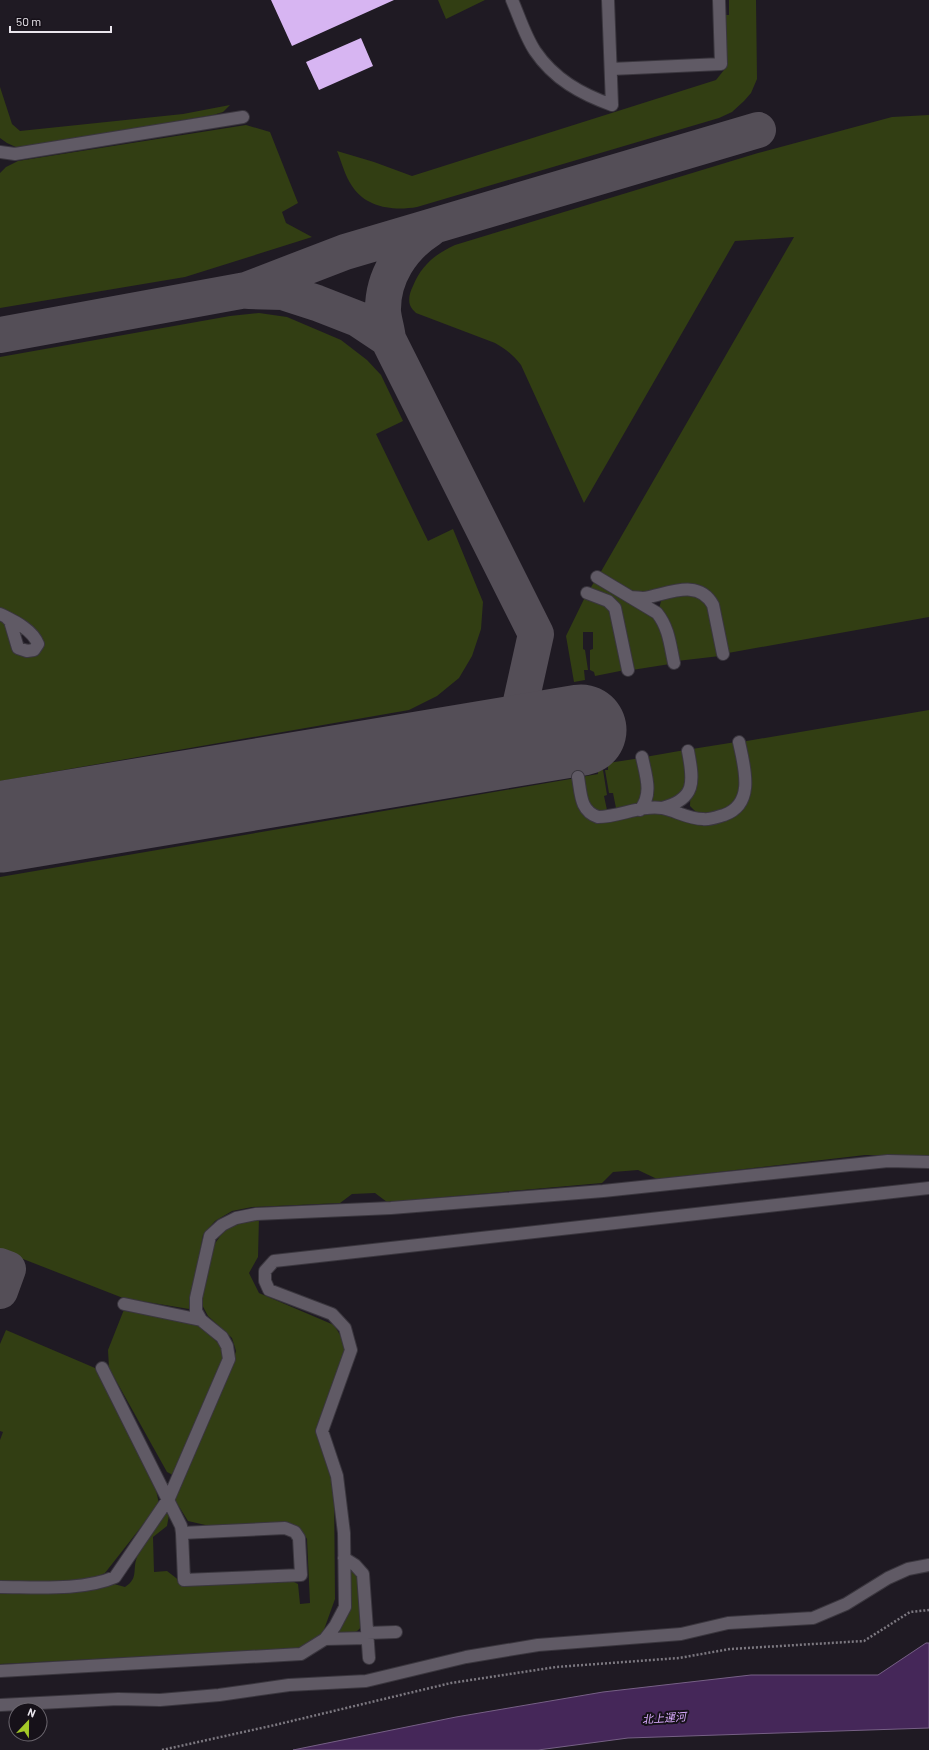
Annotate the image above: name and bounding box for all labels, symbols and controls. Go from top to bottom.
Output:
scale bar [10,8,111,34]
text: 50 m [16,14,41,28]
north arrow [8,1702,48,1742]
text: N [26,1705,38,1720]
water label: 北上運河 [642,1709,688,1726]

